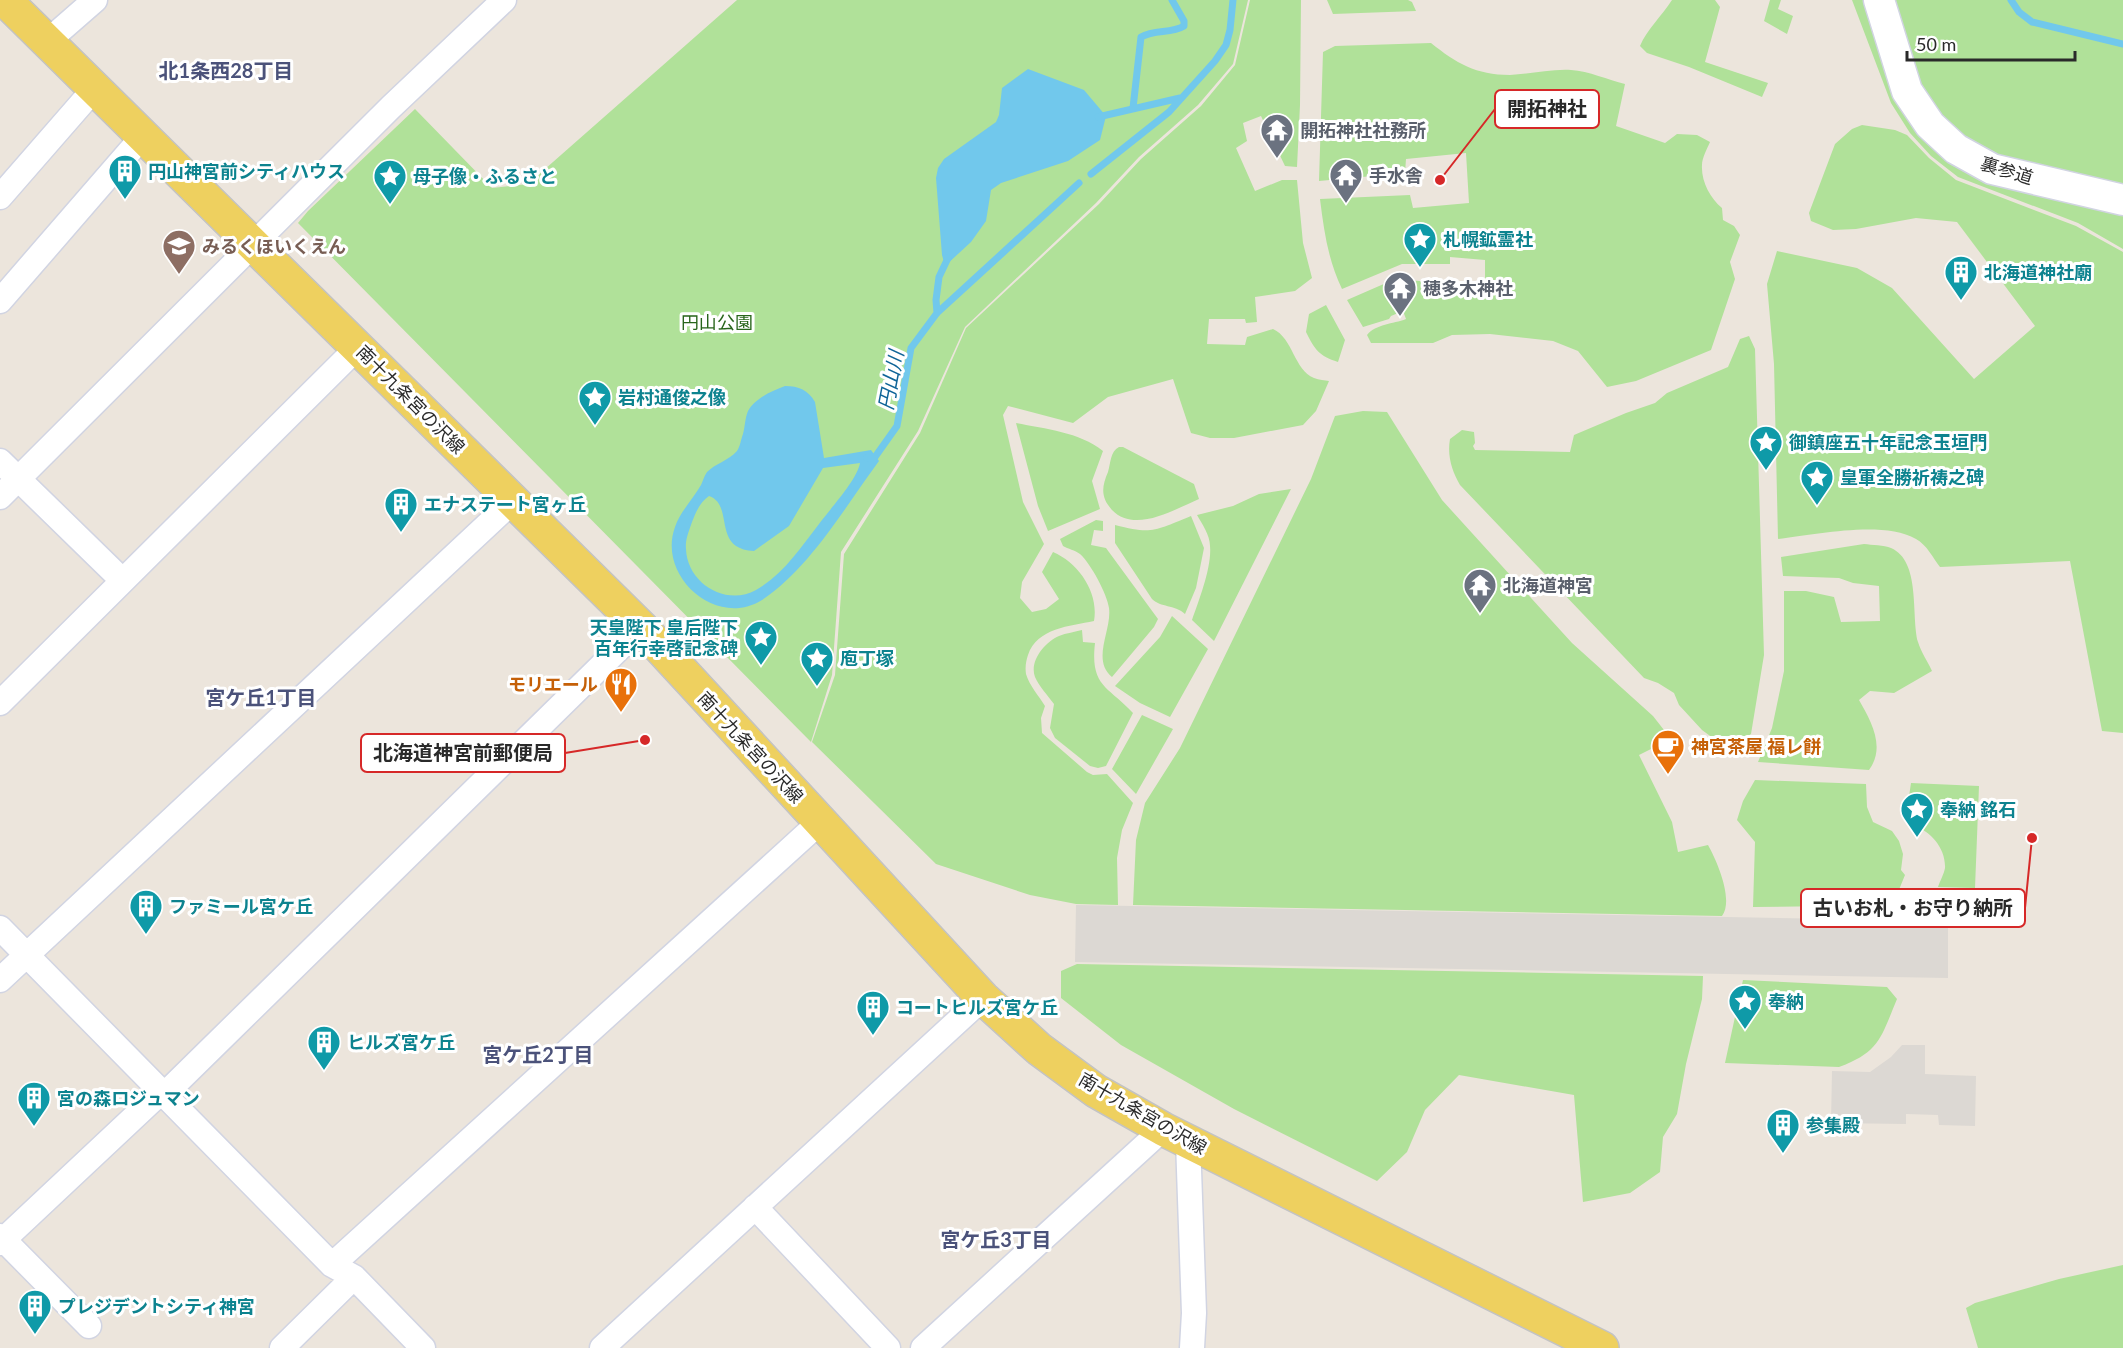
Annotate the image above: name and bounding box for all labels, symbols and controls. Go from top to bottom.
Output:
scale bar [1907,24,2075,62]
text: 50 m [1916,33,1956,55]
district label: 北1条西28丁目 [159,58,293,82]
callout: 開拓神社 [1495,90,1599,128]
text: 開拓神社 [1507,96,1587,120]
temple icon: 開拓神社社務所 [1259,112,1295,159]
place label: 開拓神社社務所 [1300,119,1426,141]
street label: 裏参道 [1978,152,2036,188]
building icon: 円山神宮前シティハウス [107,153,143,200]
temple icon: 手水舎 [1328,157,1364,204]
place icon: 母子像・ふるさと [372,158,408,205]
place label: 円山神宮前シティハウス [148,160,345,182]
place label: 手水舎 [1369,164,1423,186]
place label: 母子像・ふるさと [413,165,557,187]
place icon: 札幌鉱霊社 [1402,221,1438,268]
school or university icon: みるくほいくえん [161,228,197,275]
place label: 札幌鉱霊社 [1443,228,1533,250]
place label: みるくほいくえん [202,235,346,257]
building icon: 北海道神社廟 [1943,254,1979,301]
place label: 北海道神社廟 [1984,261,2092,283]
temple icon: 穂多木神社 [1382,270,1418,317]
place label: 穂多木神社 [1423,277,1513,299]
park label: 円山公園 [681,311,753,333]
street label: 南十九条宮の沢線 [352,340,470,458]
water label: 円山川 [872,346,908,412]
place icon: 岩村通俊之像 [577,379,613,426]
place label: 岩村通俊之像 [618,386,726,408]
place icon: 御鎮座五十年記念玉垣門 [1748,424,1784,471]
place label: 御鎮座五十年記念玉垣門 [1788,431,1987,453]
place icon: 皇軍全勝祈祷之碑 [1799,459,1835,506]
place label: 皇軍全勝祈祷之碑 [1840,466,1984,488]
building icon: エナステート宮ヶ丘 [383,486,419,533]
place label: エナステート宮ヶ丘 [424,493,586,515]
temple icon: 北海道神宮 [1462,567,1498,614]
place label: 北海道神宮 [1503,574,1593,596]
place label: 天皇陛下 皇后陛下 百年行幸啓記念碑 [590,616,738,659]
place icon: 天皇陛下 皇后陛下 百年行幸啓記念碑 [743,619,779,666]
place icon: 庖丁塚 [799,640,835,687]
place label: 庖丁塚 [840,647,894,669]
restaurant icon: モリエール [603,666,639,713]
place label: モリエール [508,673,598,695]
district label: 宮ケ丘1丁目 [205,685,317,709]
street label: 南十九条宮の沢線 [694,687,808,807]
cafe icon: 神宮茶屋 福レ餅 [1650,728,1686,775]
callout: 北海道神宮前郵便局 [361,734,565,772]
place label: 神宮茶屋 福レ餅 [1691,735,1821,757]
text: 北海道神宮前郵便局 [373,740,553,764]
place icon: 奉納 銘石 [1899,791,1935,838]
place label: 奉納 銘石 [1940,798,2016,820]
building icon: ファミール宮ケ丘 [128,888,164,935]
callout: 古いお札・お守り納所 [1801,889,2025,927]
place label: ファミール宮ケ丘 [169,895,313,917]
text: 古いお札・お守り納所 [1813,895,2013,919]
place icon: 奉納 [1727,983,1763,1030]
building icon: コートヒルズ宮ケ丘 [855,989,891,1036]
place label: 奉納 [1768,990,1804,1012]
place label: コートヒルズ宮ケ丘 [896,996,1058,1018]
building icon: ヒルズ宮ケ丘 [306,1024,342,1071]
place label: ヒルズ宮ケ丘 [347,1031,455,1053]
district label: 宮ケ丘2丁目 [482,1042,594,1066]
street label: 南十九条宮の沢線 [1075,1067,1211,1159]
building icon: 宮の森ロジュマン [16,1080,52,1127]
place label: 宮の森ロジュマン [57,1087,200,1109]
building icon: 参集殿 [1765,1107,1801,1154]
place label: 参集殿 [1806,1114,1860,1136]
district label: 宮ケ丘3丁目 [940,1227,1052,1251]
building icon: プレジデントシティ神宮 [17,1288,53,1335]
place label: プレジデントシティ神宮 [58,1295,255,1317]

